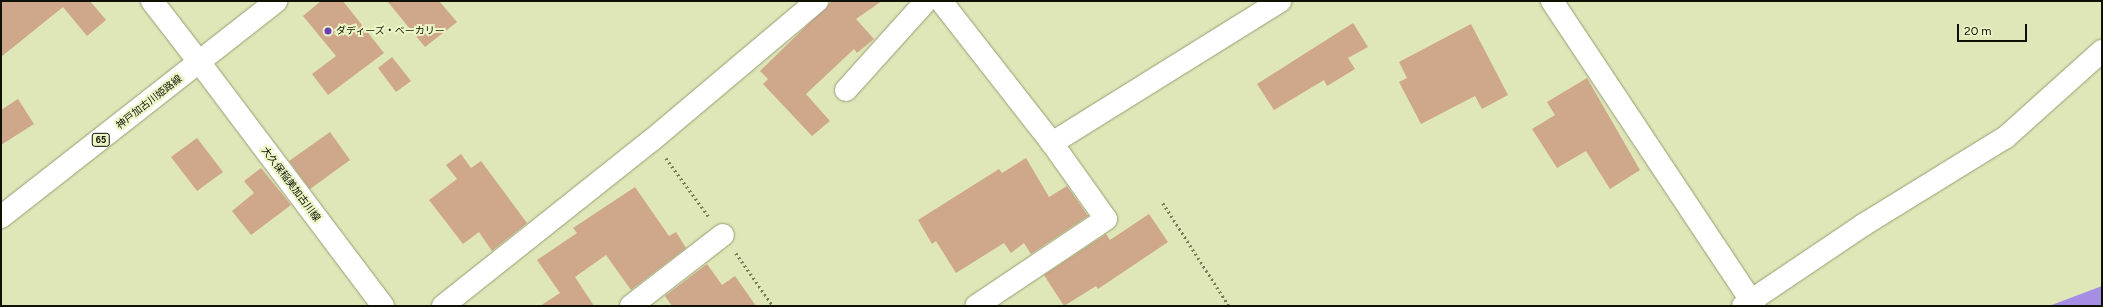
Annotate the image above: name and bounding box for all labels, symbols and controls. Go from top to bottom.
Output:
scale bar [1959,16,2029,42]
text: 20 m [1964,24,1992,38]
place label: ダディーズ・ベーカリー [336,25,446,37]
marker: ダディーズ・ベーカリー [323,26,333,36]
street label: 神戸加古川姫路線 [114,73,184,131]
road number: 65 [91,133,111,147]
street label: 大久保稲美加古川線 [259,144,323,224]

